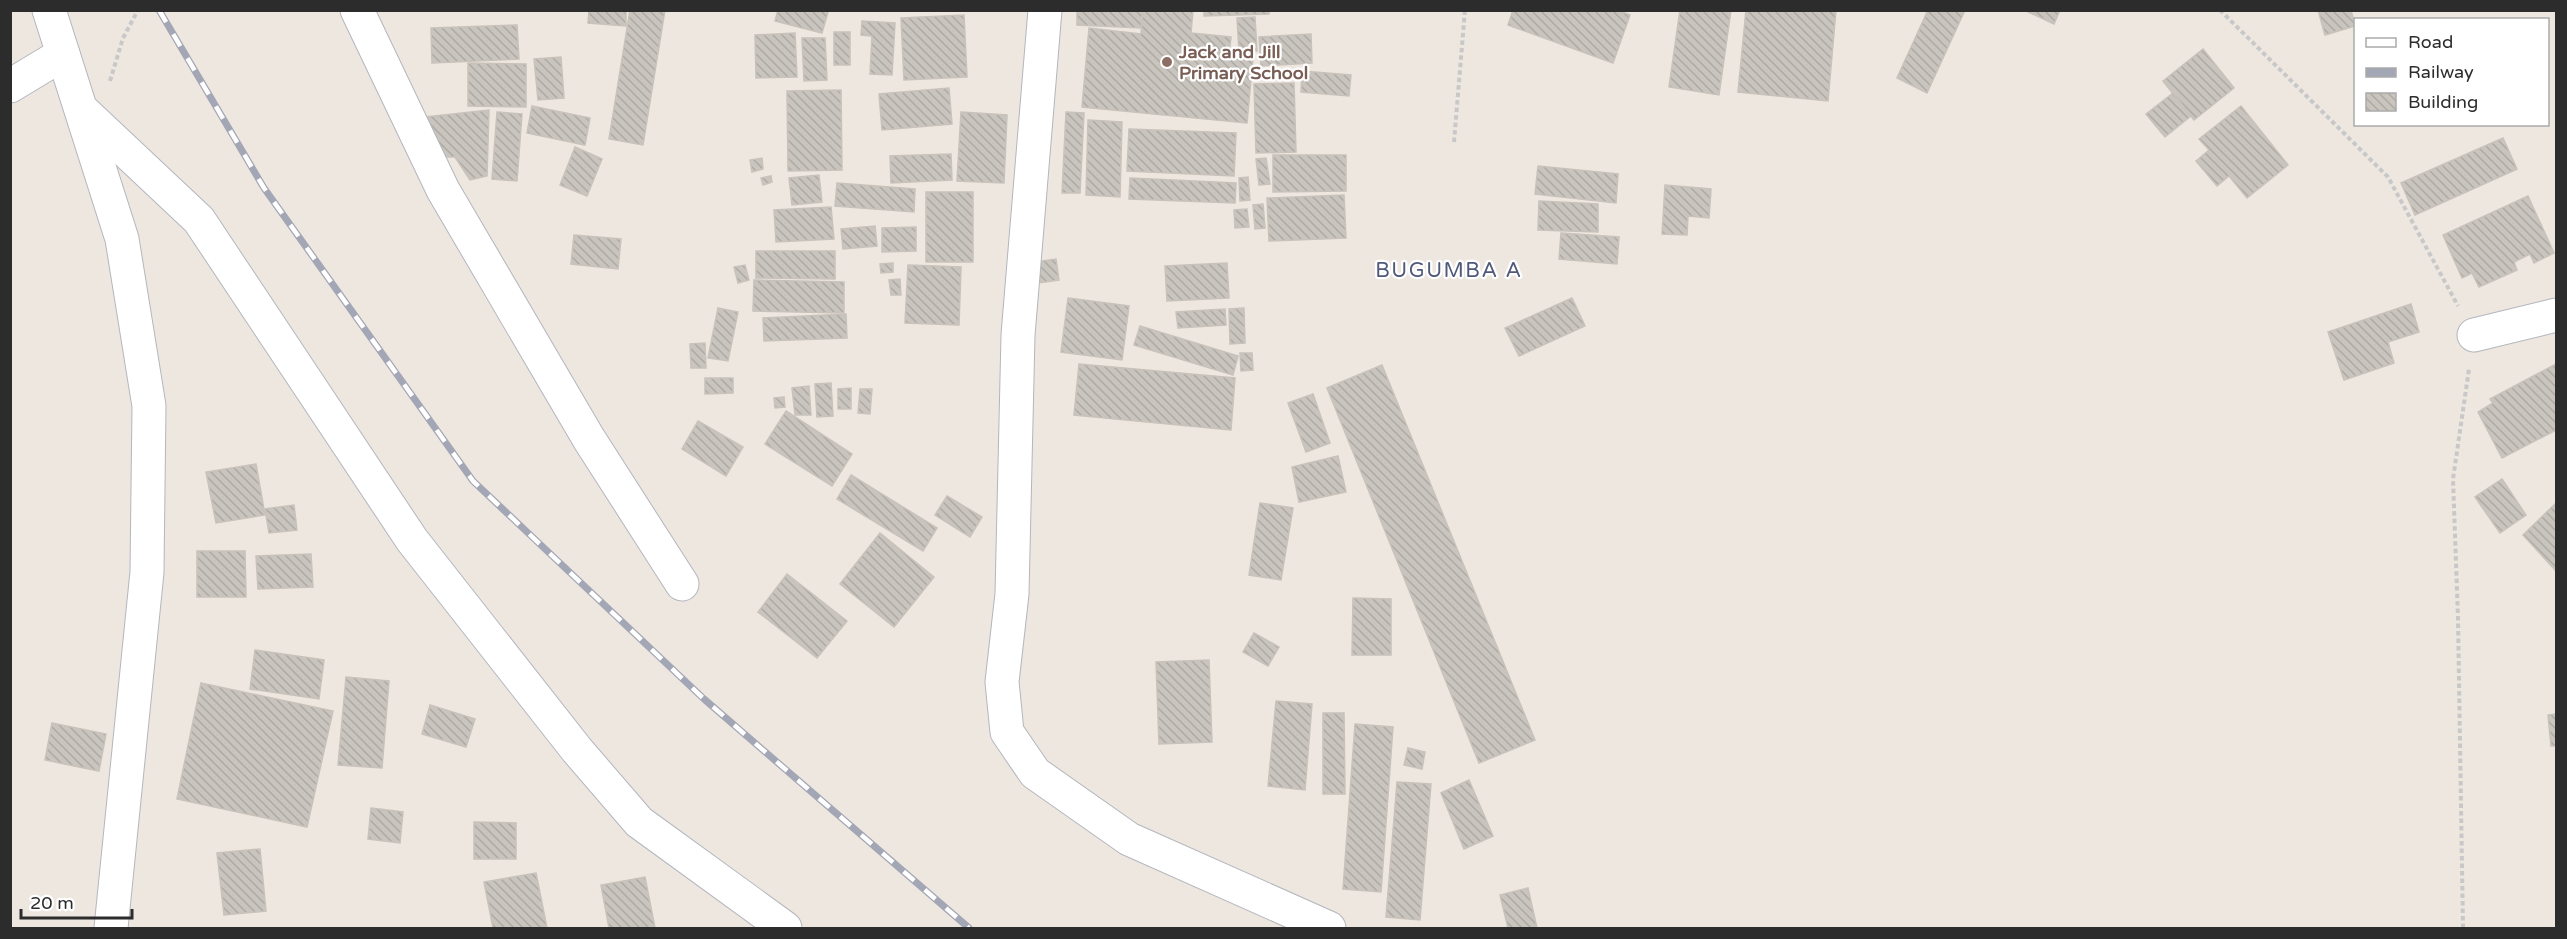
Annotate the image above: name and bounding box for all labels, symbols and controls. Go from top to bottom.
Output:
legend [2354,18,2549,126]
text: Road [2408,31,2453,53]
place label: Jack and Jill Primary School [1178,41,1308,84]
marker: Jack and Jill Primary School [1160,55,1174,69]
text: Railway [2408,61,2474,83]
text: Building [2408,91,2478,113]
district label: BUGUMBA A [1375,258,1523,283]
scale bar [21,882,132,920]
text: 20 m [30,892,74,914]

